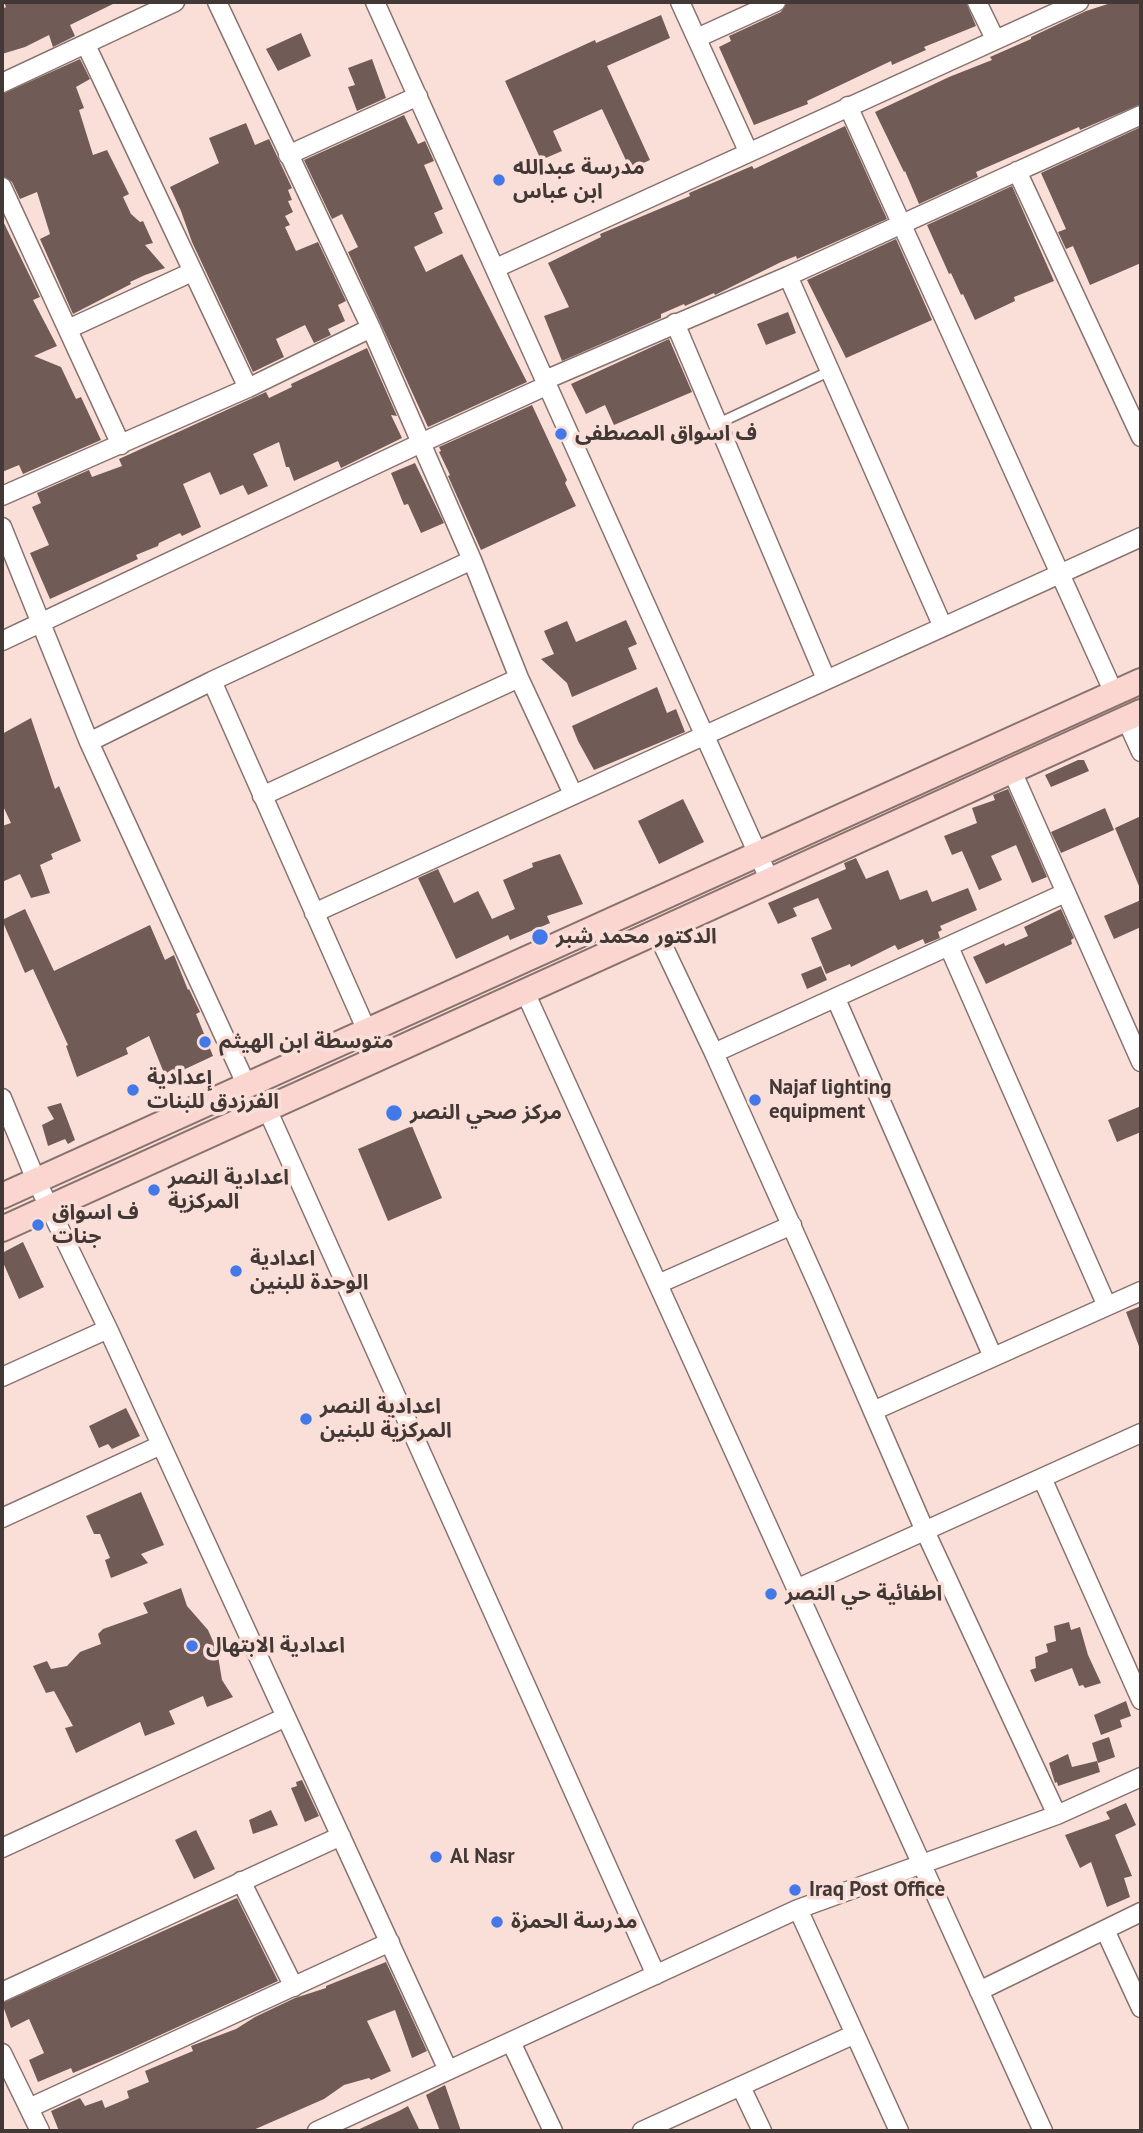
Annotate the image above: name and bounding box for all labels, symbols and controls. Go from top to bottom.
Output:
place label: مدرسة عبدالله ابن عباس [513,155,645,205]
marker: مدرسة عبدالله ابن عباس [491,172,507,188]
place label: ف اسواق المصطفى [575,421,757,447]
marker: ف اسواق المصطفى [553,426,569,442]
place label: الدكتور محمد شبر [556,924,717,950]
marker: الدكتور محمد شبر [530,927,550,947]
place label: متوسطة ابن الهيثم [219,1029,393,1055]
marker: متوسطة ابن الهيثم [197,1034,213,1050]
place label: إعدادية الفرزدق للبنات [147,1065,279,1115]
place label: Najaf lighting equipment [769,1075,892,1125]
marker: إعدادية الفرزدق للبنات [125,1082,141,1098]
marker: Najaf lighting equipment [747,1092,763,1108]
place label: مركز صحي النصر [410,1100,562,1126]
marker: مركز صحي النصر [384,1103,404,1123]
place label: اعدادية النصر المركزية [168,1165,289,1215]
marker: اعدادية النصر المركزية [146,1182,162,1198]
place label: ف اسواق جنات [52,1200,139,1250]
marker: ف اسواق جنات [30,1217,46,1233]
place label: اعدادية الوحدة للبنين [250,1246,368,1296]
marker: اعدادية الوحدة للبنين [228,1263,244,1279]
place label: اعدادية النصر المركزية للبنين [320,1394,452,1444]
marker: اعدادية النصر المركزية للبنين [298,1411,314,1427]
place label: اطفائية حي النصر [785,1581,942,1607]
marker: اطفائية حي النصر [763,1586,779,1602]
place label: اعدادية الابتهال [206,1633,345,1659]
marker: اعدادية الابتهال [184,1638,200,1654]
place label: Al Nasr [450,1844,515,1870]
marker: Al Nasr [428,1849,444,1865]
place label: Iraq Post Office [809,1877,945,1903]
marker: Iraq Post Office [787,1882,803,1898]
place label: مدرسة الحمزة [511,1909,637,1935]
marker: مدرسة الحمزة [489,1914,505,1930]

